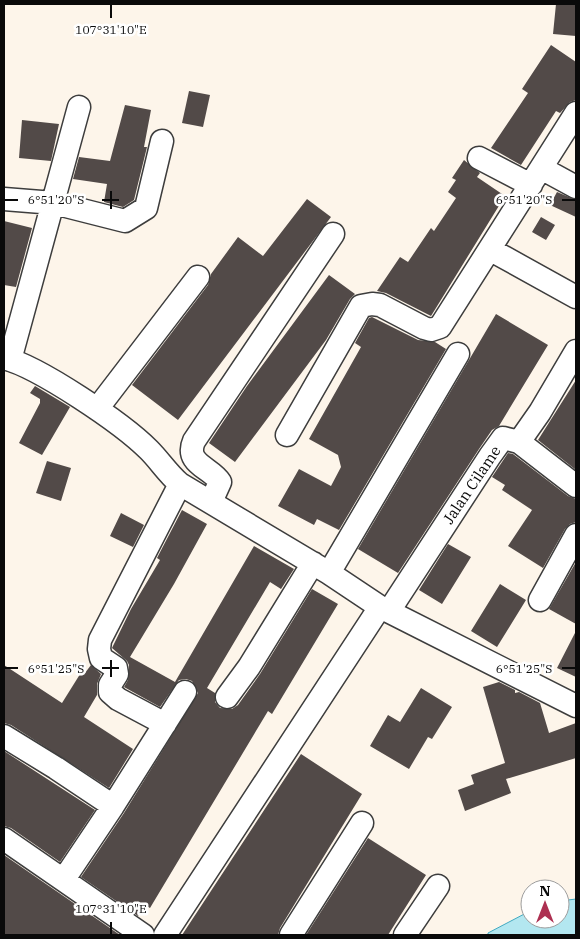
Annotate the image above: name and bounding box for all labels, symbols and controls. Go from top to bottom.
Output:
text: 107°31'10"E [75,22,147,37]
text: 6°51'20"S [28,192,84,207]
text: 6°51'20"S [496,192,552,207]
street label: Jalan Cilame [438,442,505,527]
text: 6°51'25"S [28,661,84,676]
text: 6°51'25"S [496,661,552,676]
north arrow [520,879,570,929]
text: N [539,882,551,900]
text: 107°31'10"E [75,901,147,916]

